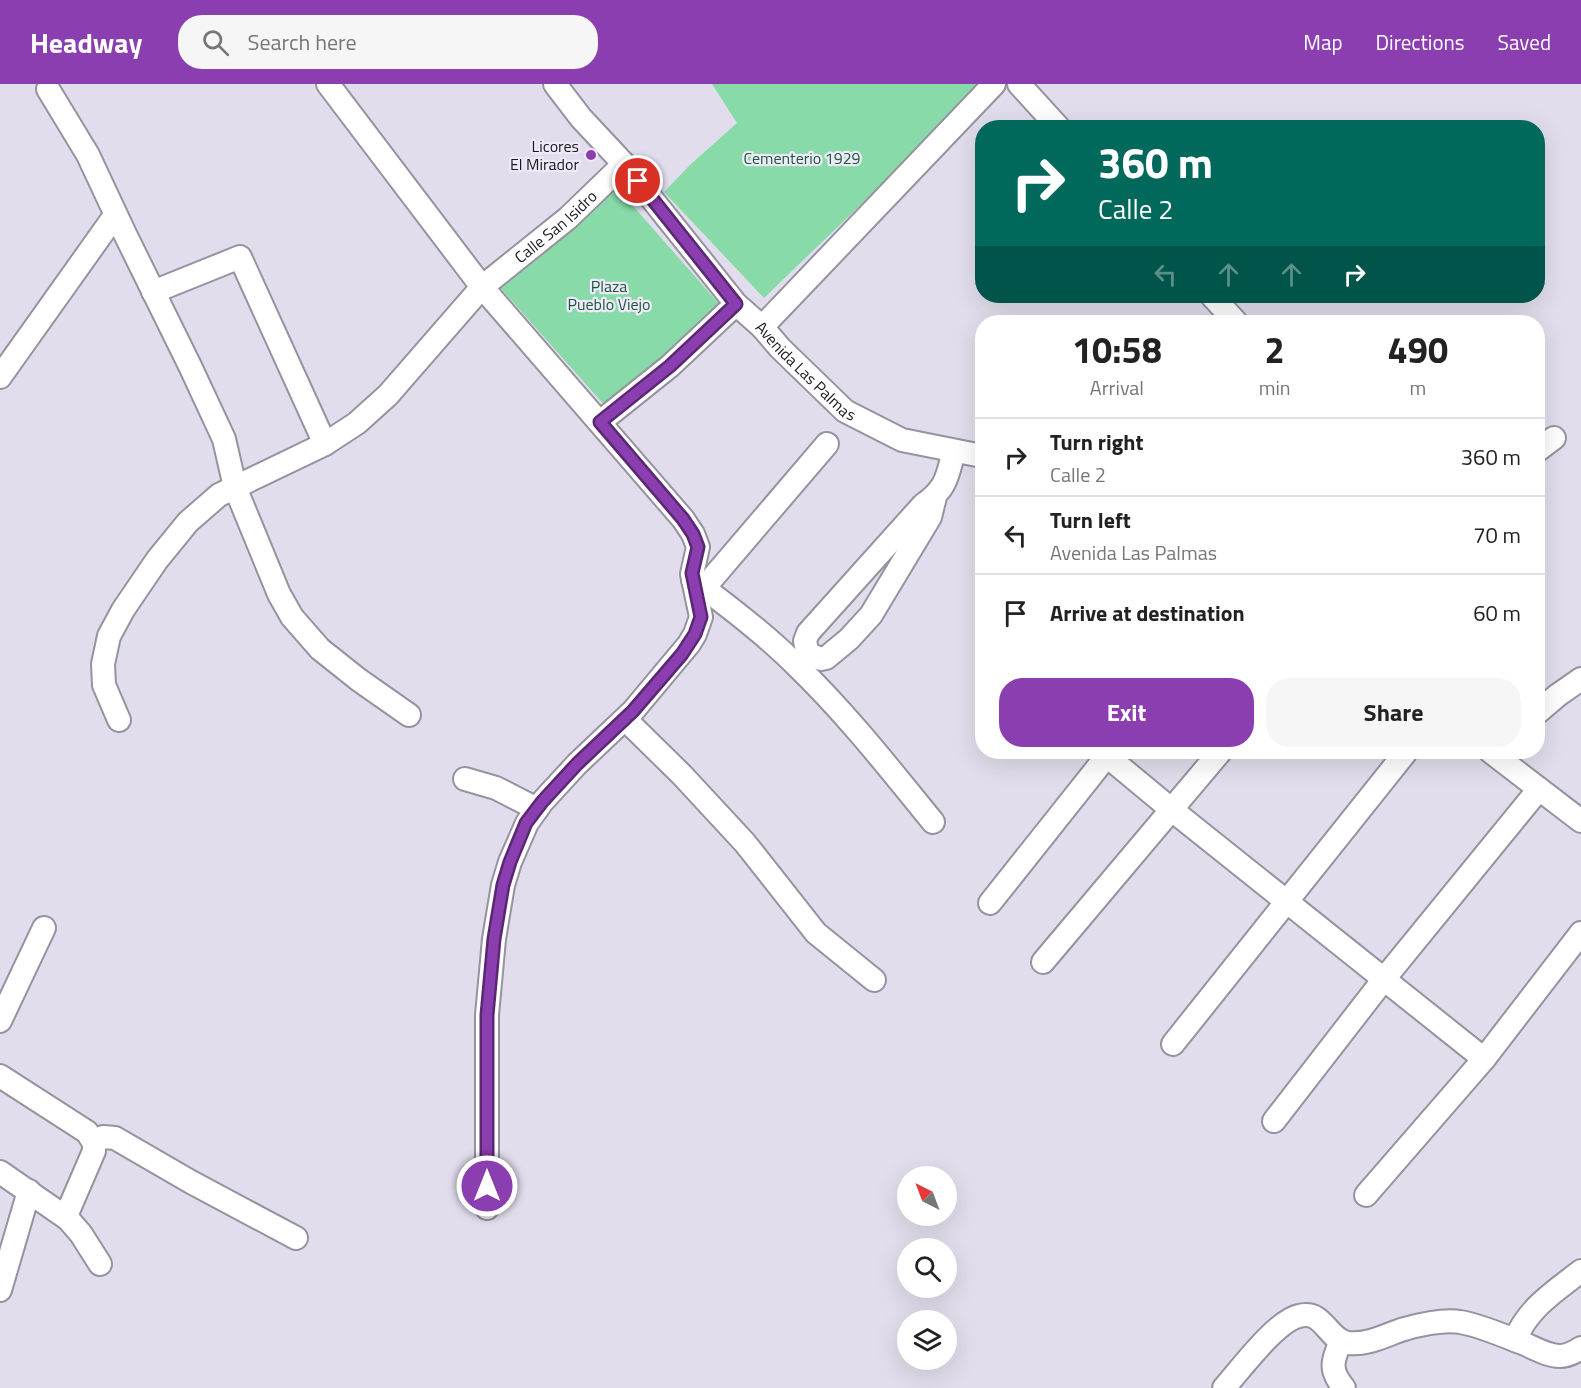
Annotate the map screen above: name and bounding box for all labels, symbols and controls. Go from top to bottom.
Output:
search box [178,15,598,69]
text: Headway [30,21,142,64]
text: Search here [247,25,357,59]
icon: search [199,26,232,59]
text: Map [1303,26,1343,58]
text: Directions [1376,26,1465,58]
text: Saved [1498,26,1551,58]
text: 360 m [1098,130,1213,194]
place label: Licores El Mirador [510,134,579,176]
icon: right [999,144,1077,222]
park label: Cementerio 1929 [743,146,861,170]
marker: Licores El Mirador [584,148,598,162]
pin [612,155,663,206]
icon: arrive [621,164,654,197]
street label: Calle San Isidro [509,184,602,269]
text: Calle 2 [1098,188,1173,229]
icon: left [1149,258,1182,291]
icon: ahead [1212,258,1245,291]
icon: ahead [1275,258,1308,291]
icon: right [1338,258,1371,291]
park label: Plaza Pueblo Viejo [568,274,651,316]
street label: Avenida Las Palmas [751,315,860,427]
text: 10:58 [1072,322,1162,377]
text: 2 [1265,322,1285,377]
text: 490 [1388,322,1448,377]
text: Arrival [1090,372,1144,403]
text: min [1259,372,1291,403]
text: m [1409,372,1426,403]
text: Turn right [1050,425,1144,459]
text: 360 m [1461,440,1521,474]
icon: right [999,441,1032,474]
text: Calle 2 [1050,459,1106,490]
text: Turn left [1050,503,1131,537]
text: 70 m [1473,518,1521,552]
icon: left [999,519,1032,552]
text: Avenida Las Palmas [1050,537,1217,568]
text: Arrive at destination [1050,596,1245,630]
text: 60 m [1473,596,1521,630]
icon: arrive [999,597,1032,630]
button: Exit [999,678,1254,747]
button: Share [1266,678,1521,747]
position arrow [455,1154,519,1218]
north arrow [897,1166,957,1226]
map controls [897,1166,957,1370]
button: search [897,1238,957,1298]
button: layers [897,1310,957,1370]

